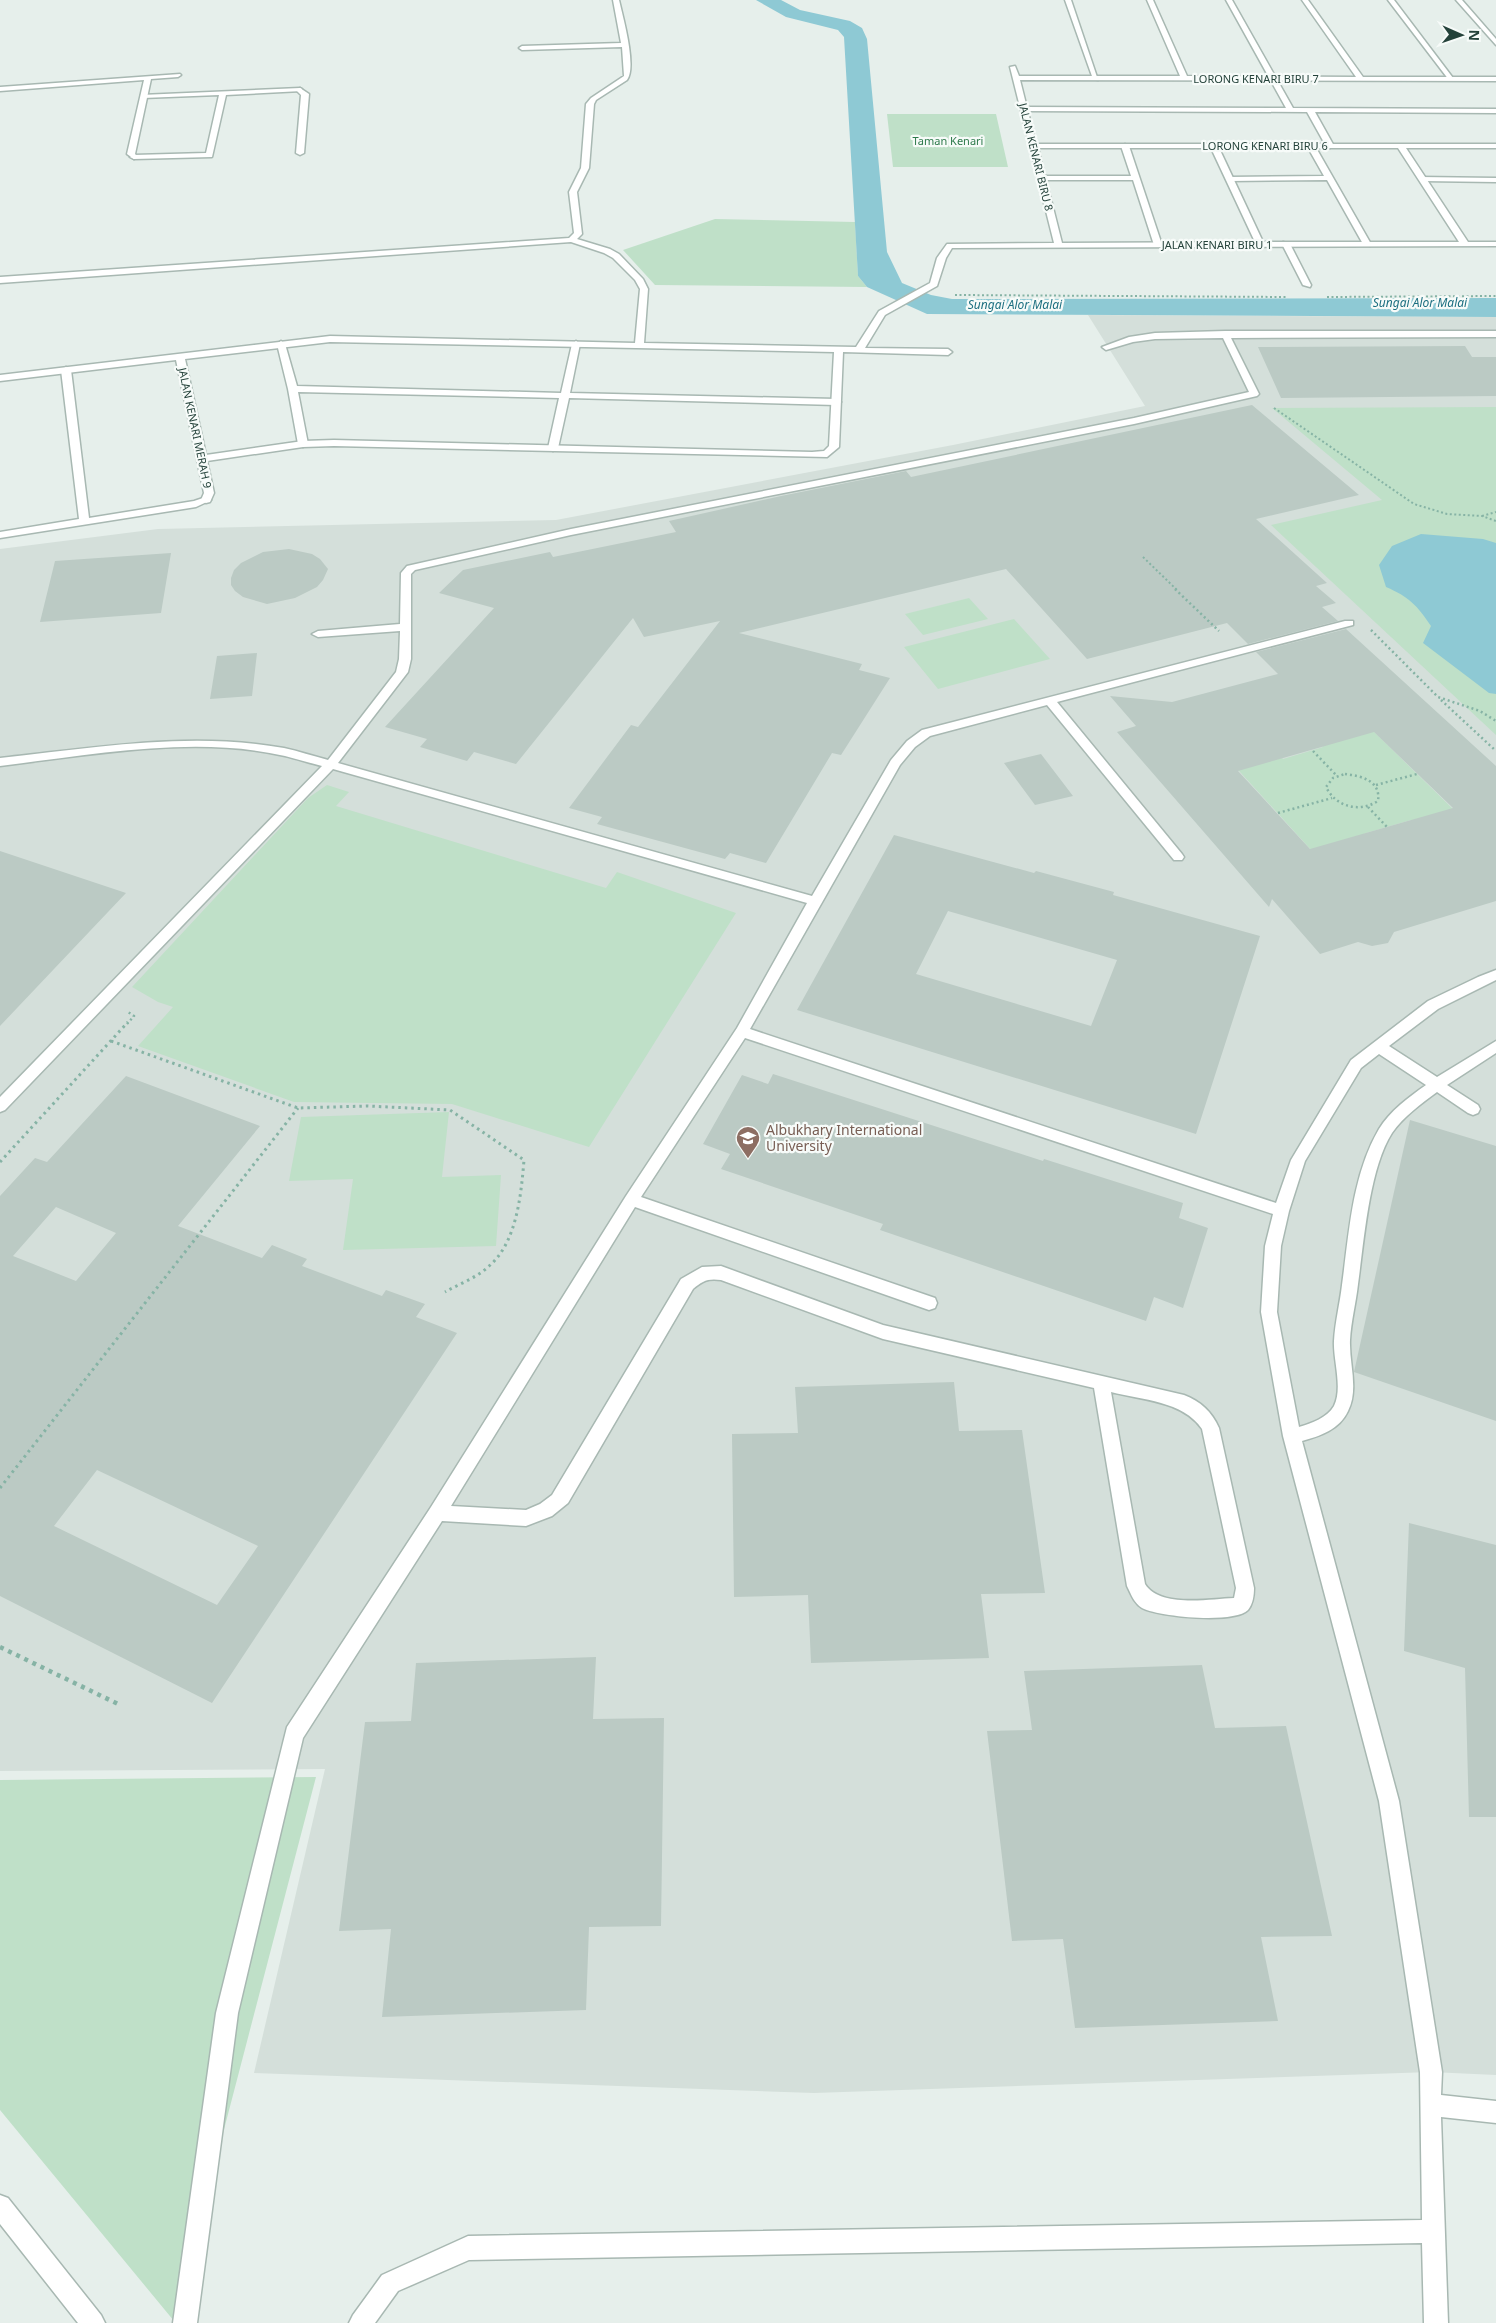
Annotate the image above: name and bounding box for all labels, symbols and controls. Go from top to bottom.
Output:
north arrow [1436,10,1486,60]
text: N [1465,29,1484,41]
street label: LORONG KENARI BIRU 7 [1193,71,1319,86]
street label: JALAN KENARI BIRU 8 [1016,100,1057,212]
park label: Taman Kenari [913,133,983,148]
street label: LORONG KENARI BIRU 6 [1202,138,1328,153]
street label: JALAN KENARI BIRU 1 [1161,237,1272,252]
water label: Sungai Alor Malai [1373,294,1468,311]
water label: Sungai Alor Malai [968,296,1063,313]
street label: JALAN KENARI MERAH 9 [175,365,216,490]
place label: Albukhary International University [766,1120,922,1155]
school or university icon: Albukhary International University [735,1125,761,1159]

